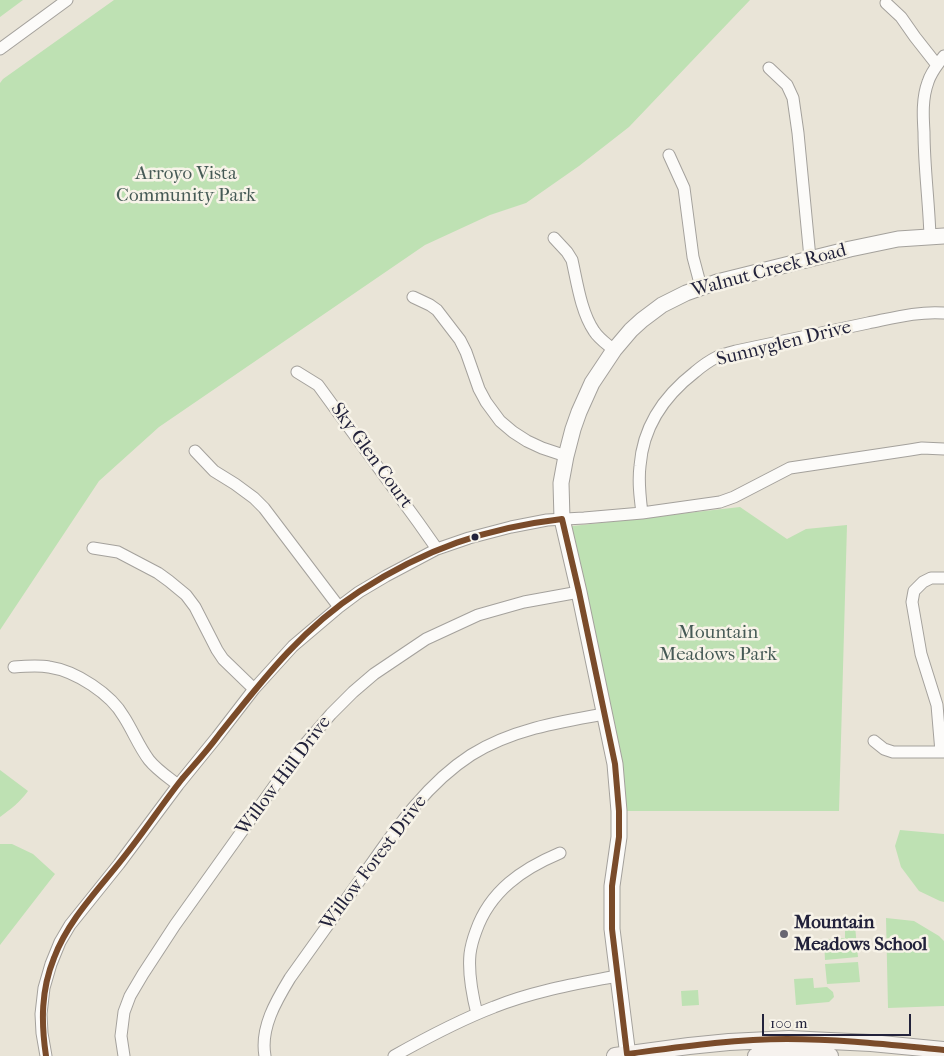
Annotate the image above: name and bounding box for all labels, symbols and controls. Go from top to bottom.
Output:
park label: Arroyo Vista Community Park [116,163,256,207]
street label: Walnut Creek Road [689,239,849,303]
street label: Sunnyglen Drive [714,316,854,372]
street label: Sky Glen Court [325,399,417,513]
unlabelled marker [470,532,480,542]
park label: Mountain Meadows Park [659,622,777,666]
street label: Willow Hill Drive [232,712,336,840]
street label: Willow Forest Drive [316,791,432,935]
place label: Mountain Meadows School [794,912,927,956]
marker: Mountain Meadows School [778,928,790,940]
scale bar [764,1004,913,1036]
text: 100 m [770,1014,808,1032]

